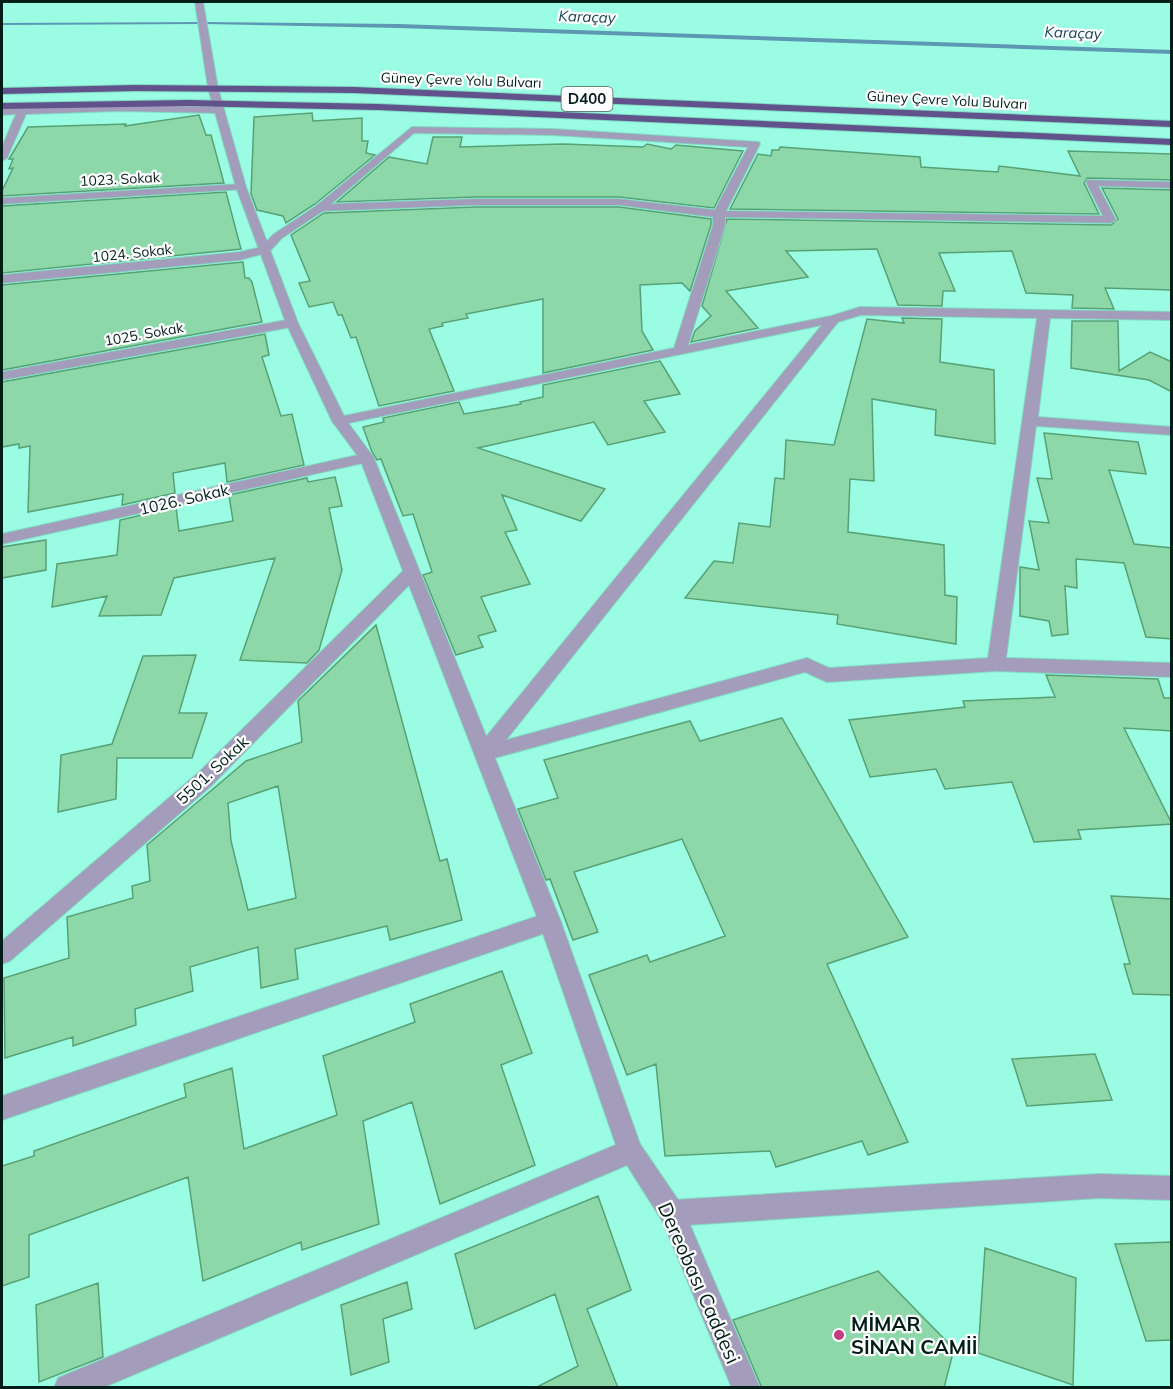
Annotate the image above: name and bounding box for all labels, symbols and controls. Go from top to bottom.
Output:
water label: Karaçay [558,6,617,27]
water label: Karaçay [1044,22,1103,43]
street label: Güney Çevre Yolu Bulvarı [380,68,542,92]
road number: D400 [562,87,612,111]
street label: Güney Çevre Yolu Bulvarı [866,87,1028,113]
street label: 1023. Sokak [80,168,161,190]
street label: 1024. Sokak [91,240,173,266]
street label: 1025. Sokak [103,318,186,350]
street label: 1026. Sokak [137,479,231,519]
street label: 5501. Sokak [172,731,253,808]
street label: Dereobası Caddesi [653,1198,746,1367]
place label: MİMAR SİNAN CAMİİ [851,1311,977,1359]
marker: MİMAR SİNAN CAMİİ [832,1328,846,1342]

